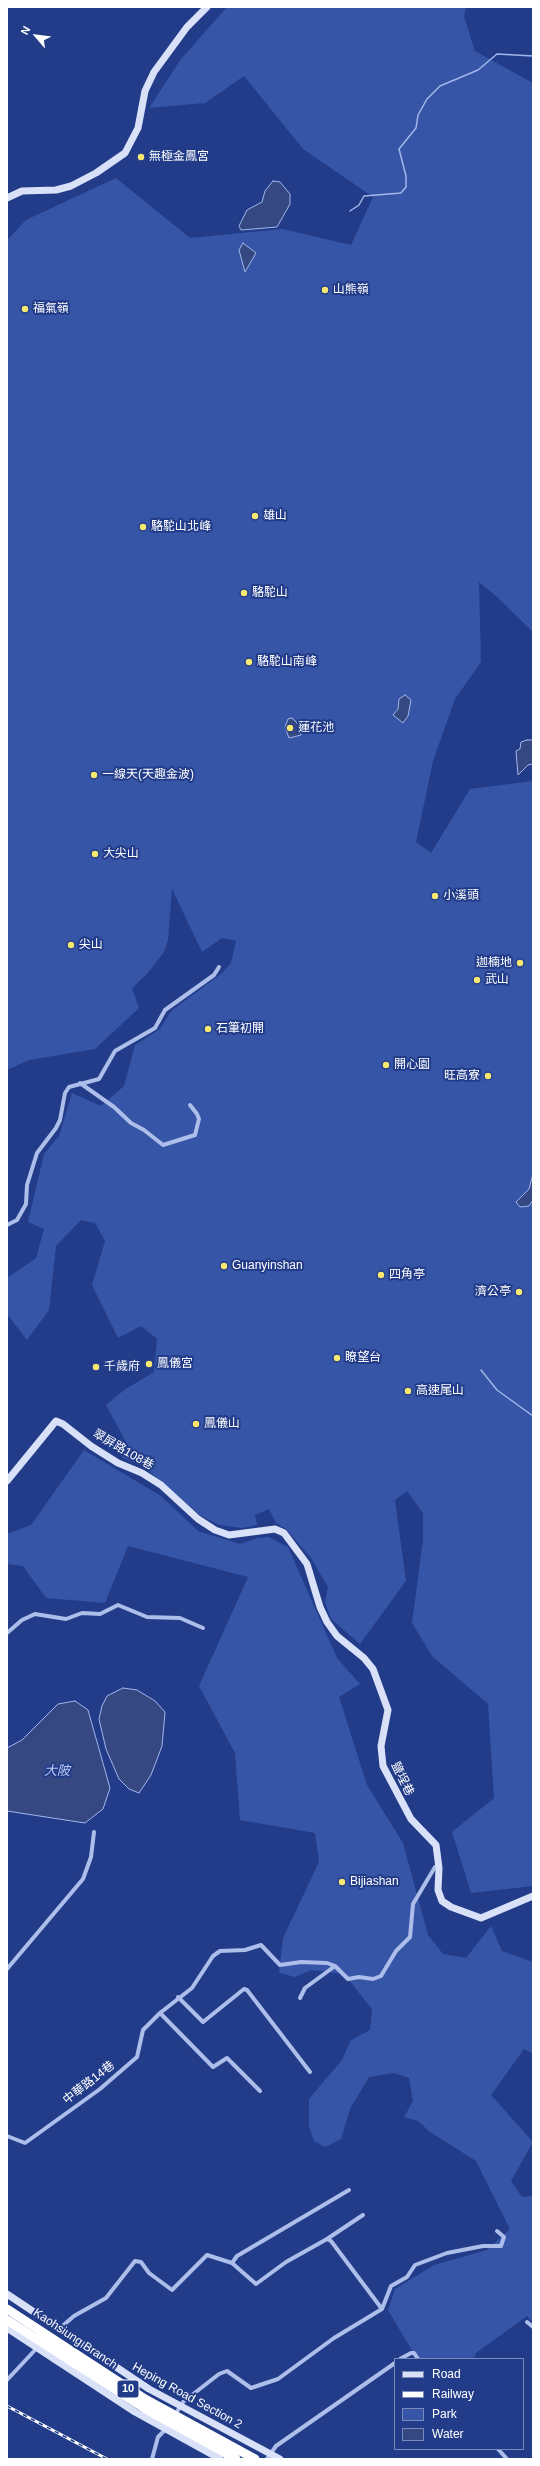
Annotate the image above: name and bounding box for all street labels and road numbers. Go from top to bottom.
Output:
street label: 翠屏路108巷 [90,1427,156,1473]
street label: 鹽埕巷 [388,1760,416,1798]
street label: 中華路14巷 [60,2058,118,2108]
street label: Kaohsiung Branch [30,2306,120,2372]
street label: Heping Road Section 2 [130,2360,244,2432]
road number: 10 [117,2380,139,2398]

